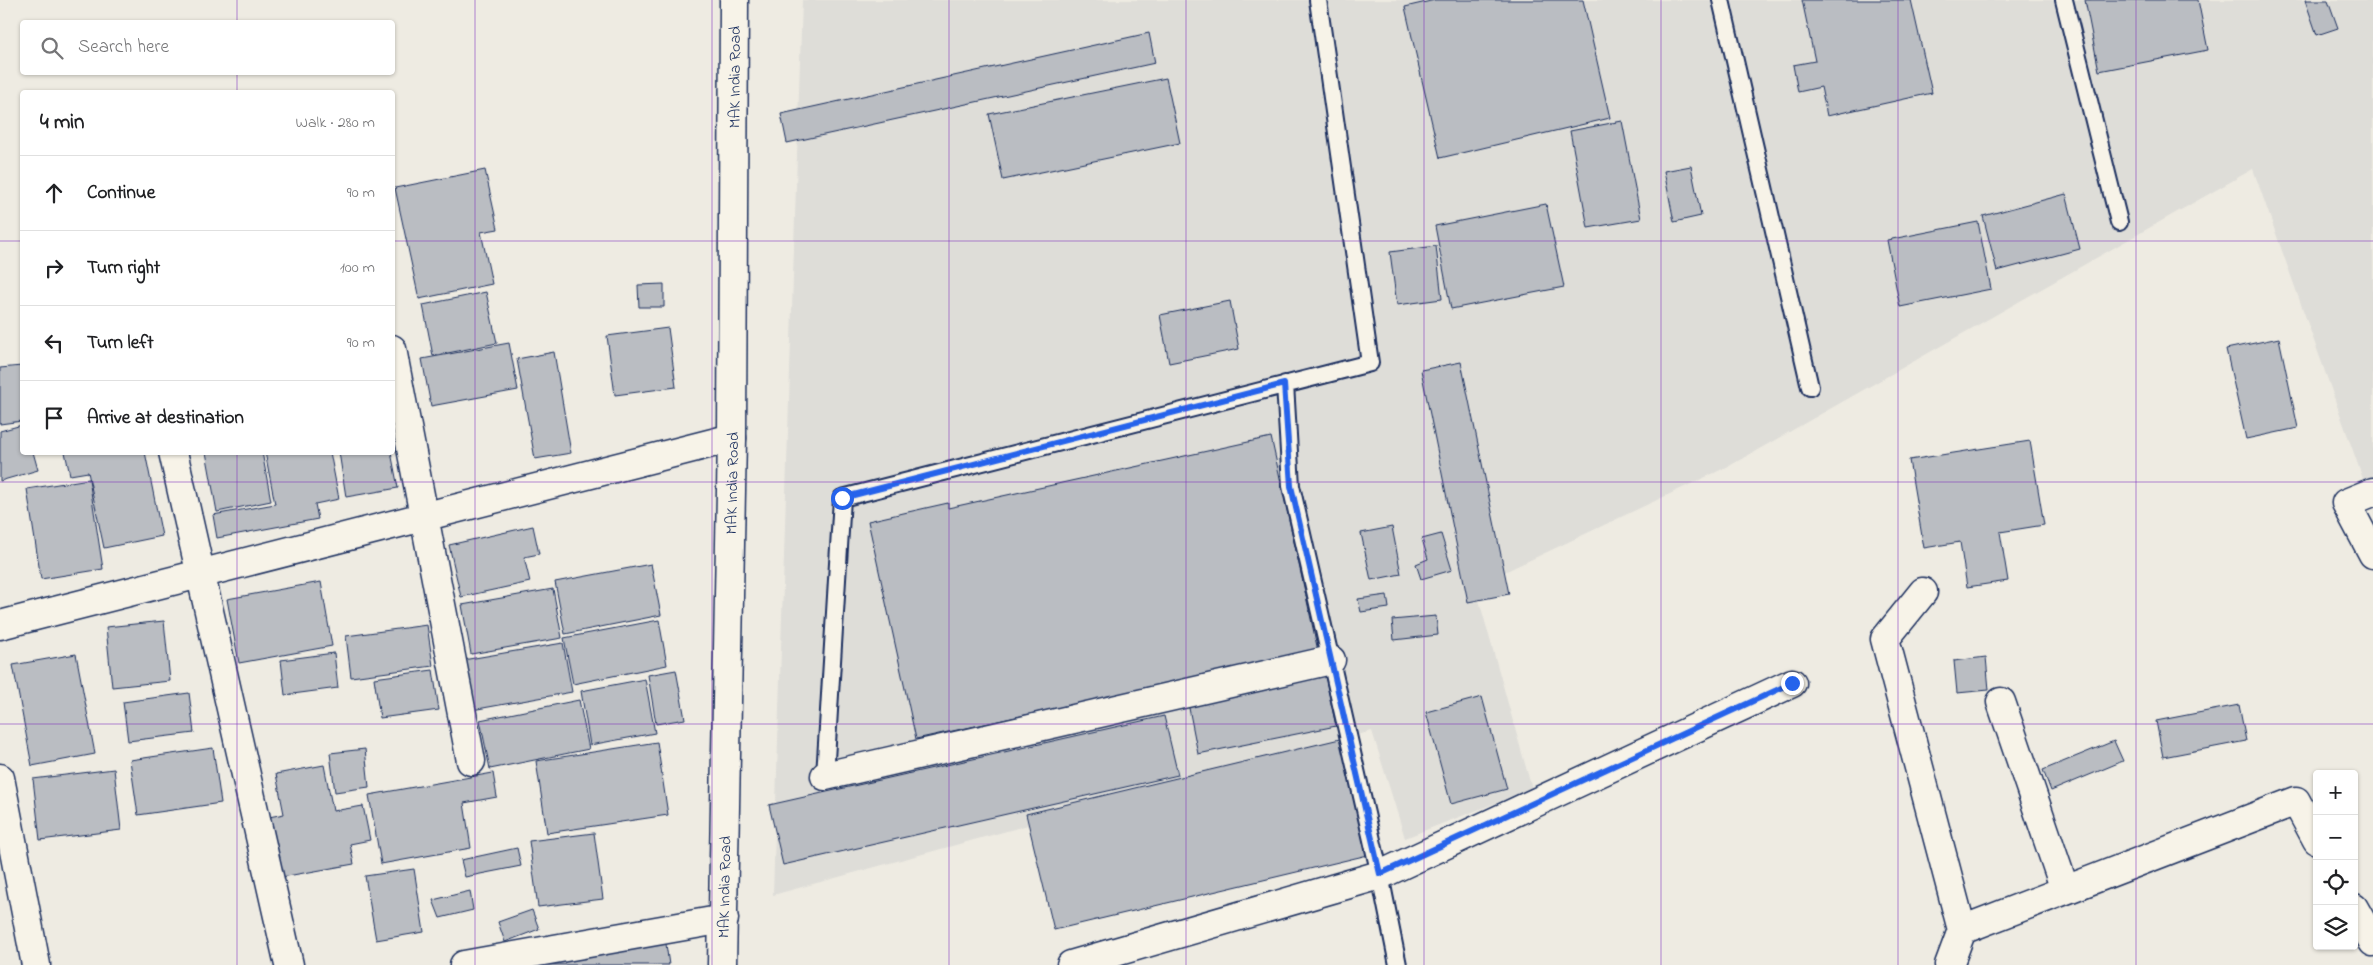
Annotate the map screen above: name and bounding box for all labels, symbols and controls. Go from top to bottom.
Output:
search box [20,20,395,75]
street label: MAK India Road [723,26,748,128]
icon: search [38,34,66,62]
text: Search here [78,34,169,61]
text: 4 min [40,108,84,138]
text: Walk · 280 m [296,111,375,135]
icon: ahead [40,179,68,207]
text: Continue [87,180,155,207]
text: 90 m [347,181,375,205]
icon: right [40,254,68,282]
text: Turn right [87,255,160,282]
text: 100 m [340,256,375,280]
icon: left [40,329,68,357]
text: Turn left [87,330,154,357]
text: 90 m [347,331,375,355]
icon: arrive [40,404,68,432]
text: Arrive at destination [87,405,244,432]
street label: MAK India Road [720,432,746,535]
route start [831,487,854,510]
route end [1781,672,1804,695]
map controls [2313,770,2358,950]
button: + [2313,770,2358,815]
button: − [2313,815,2358,860]
street label: MAK India Road [713,836,738,938]
button: locate [2313,860,2358,905]
button: layers [2313,905,2358,950]

